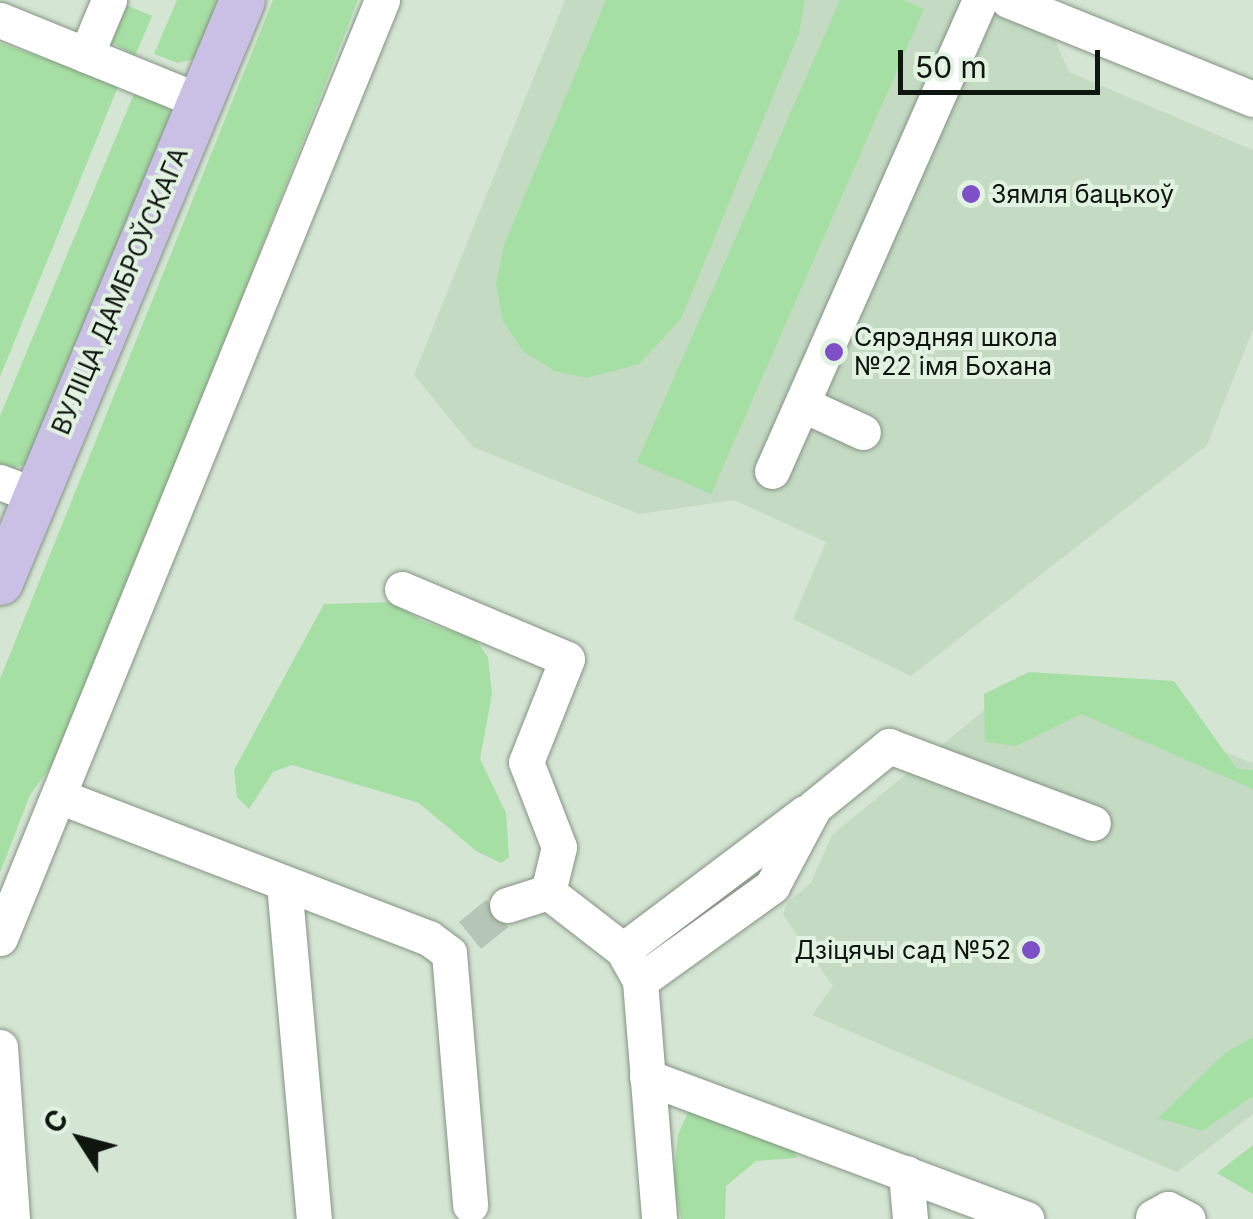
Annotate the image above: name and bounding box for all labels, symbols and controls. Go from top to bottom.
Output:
scale bar [903,30,1106,92]
text: 50 m [915,49,987,85]
street label: ВУЛІЦА ДАМБРОЎСКАГА [46,143,194,439]
place label: Зямля бацькоў [991,179,1174,209]
marker: Зямля бацькоў [960,183,982,205]
place label: Сярэдняя школа №22 імя Бохана [854,323,1058,382]
marker: Сярэдняя школа №22 імя Бохана [823,341,845,363]
place label: Дзіцячы сад №52 [794,935,1011,965]
marker: Дзіцячы сад №52 [1020,939,1042,961]
north arrow [30,1089,130,1189]
text: С [36,1103,76,1140]

